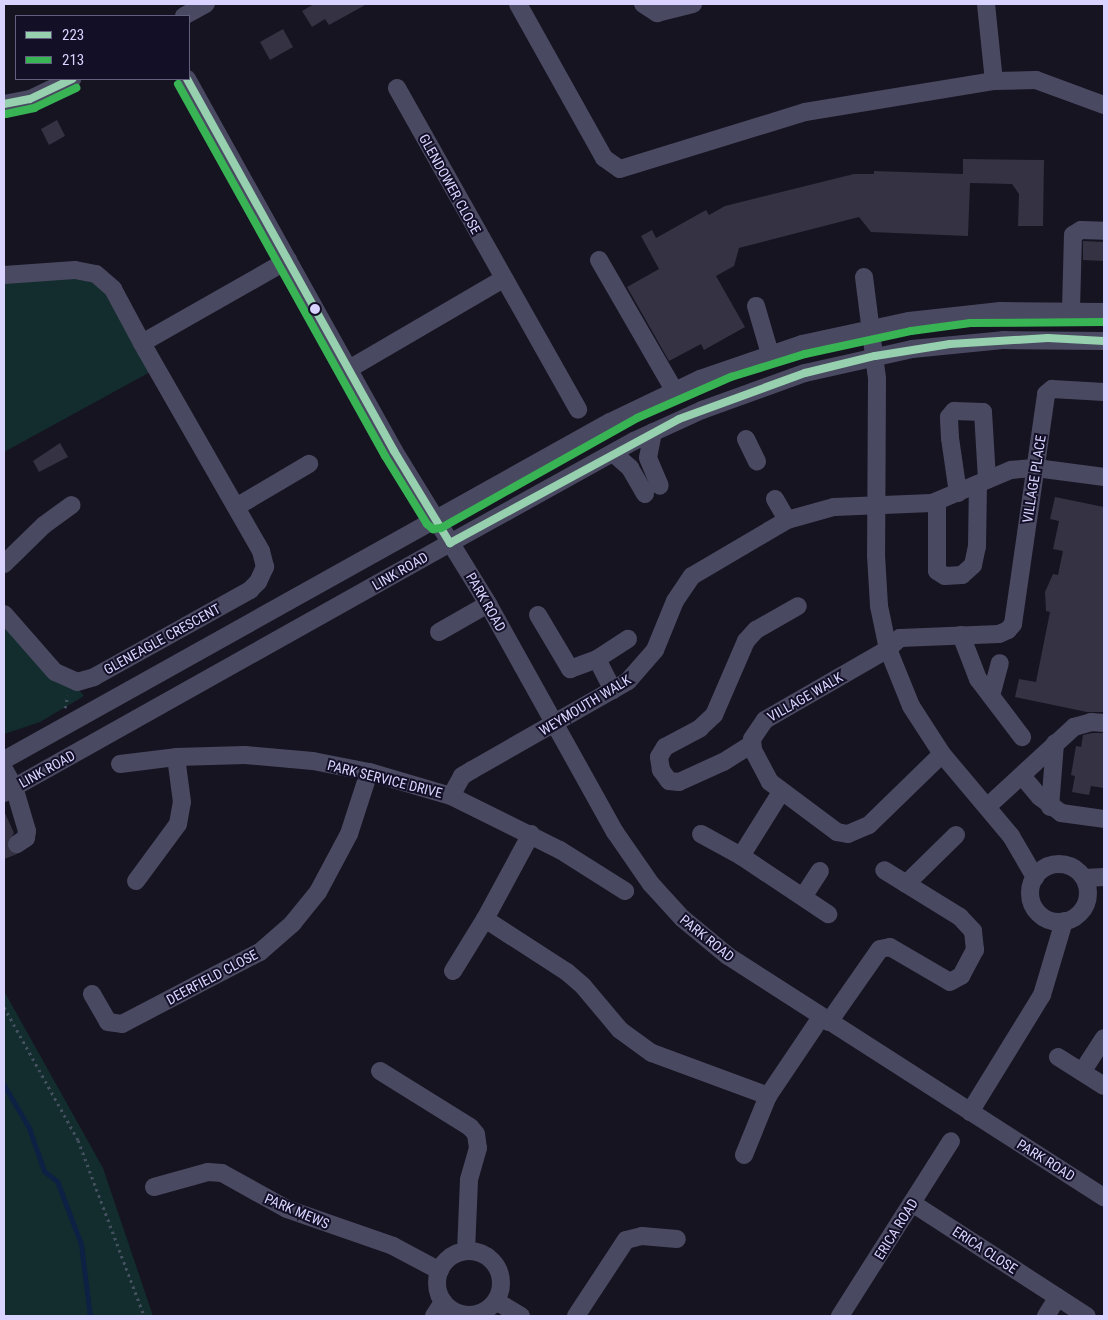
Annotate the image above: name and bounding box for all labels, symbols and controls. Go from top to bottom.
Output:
legend [15,15,190,80]
text: 223 [62,26,84,44]
text: 213 [62,51,84,69]
street label: GLENDOWER CLOSE [415,131,485,237]
unlabelled marker [310,304,320,314]
street label: VILLAGE PLACE [1019,434,1049,524]
street label: LINK ROAD [369,548,431,594]
street label: PARK ROAD [462,570,510,634]
street label: GLENEAGLE CRESCENT [101,600,223,678]
street label: VILLAGE WALK [764,669,846,725]
street label: WEYMOUTH WALK [536,671,634,739]
street label: LINK ROAD [16,747,78,791]
street label: PARK SERVICE DRIVE [326,757,444,801]
street label: PARK ROAD [676,911,738,965]
street label: DEERFIELD CLOSE [163,946,261,1008]
street label: PARK ROAD [1014,1136,1078,1184]
street label: PARK MEWS [262,1190,332,1232]
street label: ERICA ROAD [871,1195,921,1263]
street label: ERICA CLOSE [949,1223,1021,1277]

